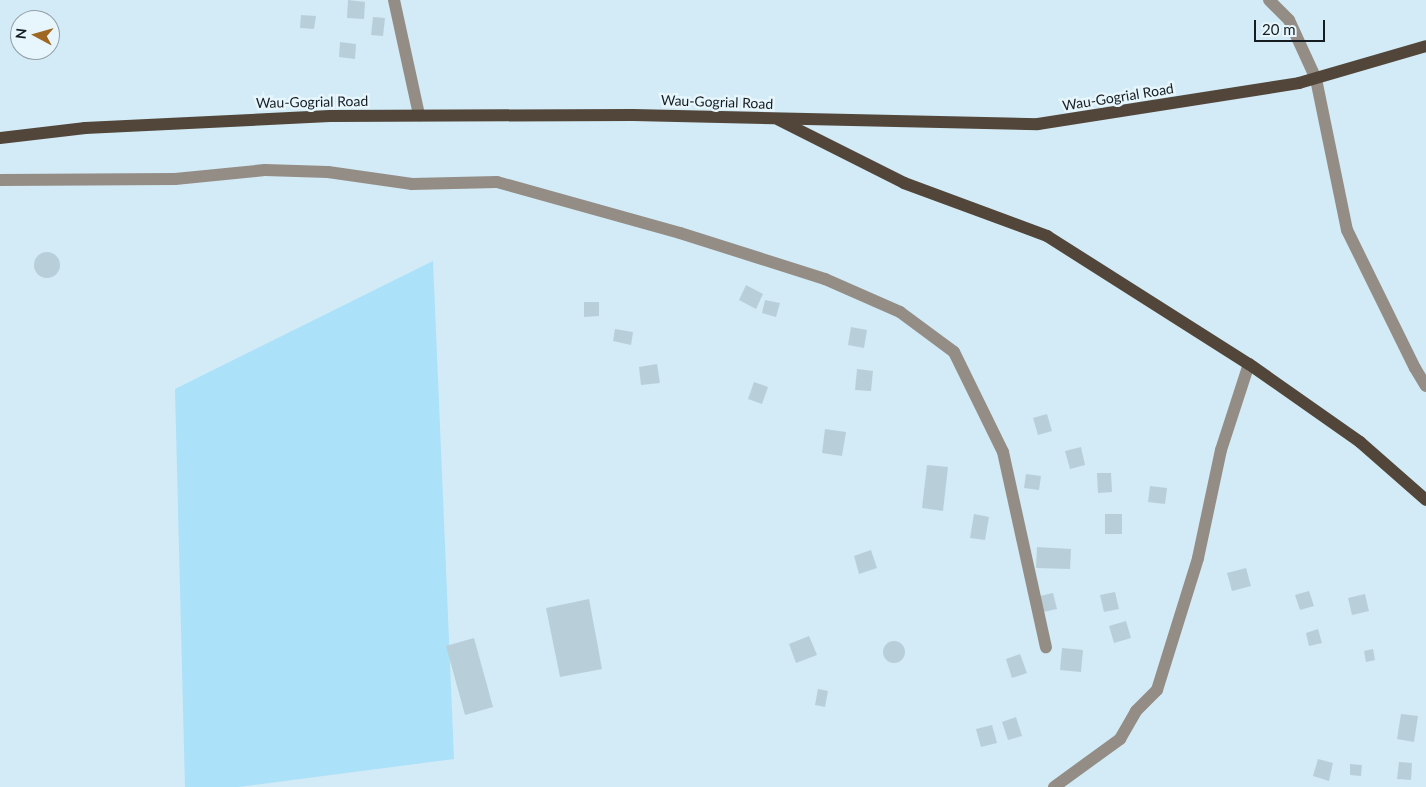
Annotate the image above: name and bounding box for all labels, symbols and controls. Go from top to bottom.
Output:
north arrow [10,10,60,60]
scale bar [1256,10,1327,42]
text: 20 m [1262,20,1296,38]
text: N [12,27,30,40]
street label: Wau-Gogrial Road [1061,80,1175,114]
street label: Wau-Gogrial Road [661,92,773,112]
street label: Wau-Gogrial Road [256,93,368,111]

